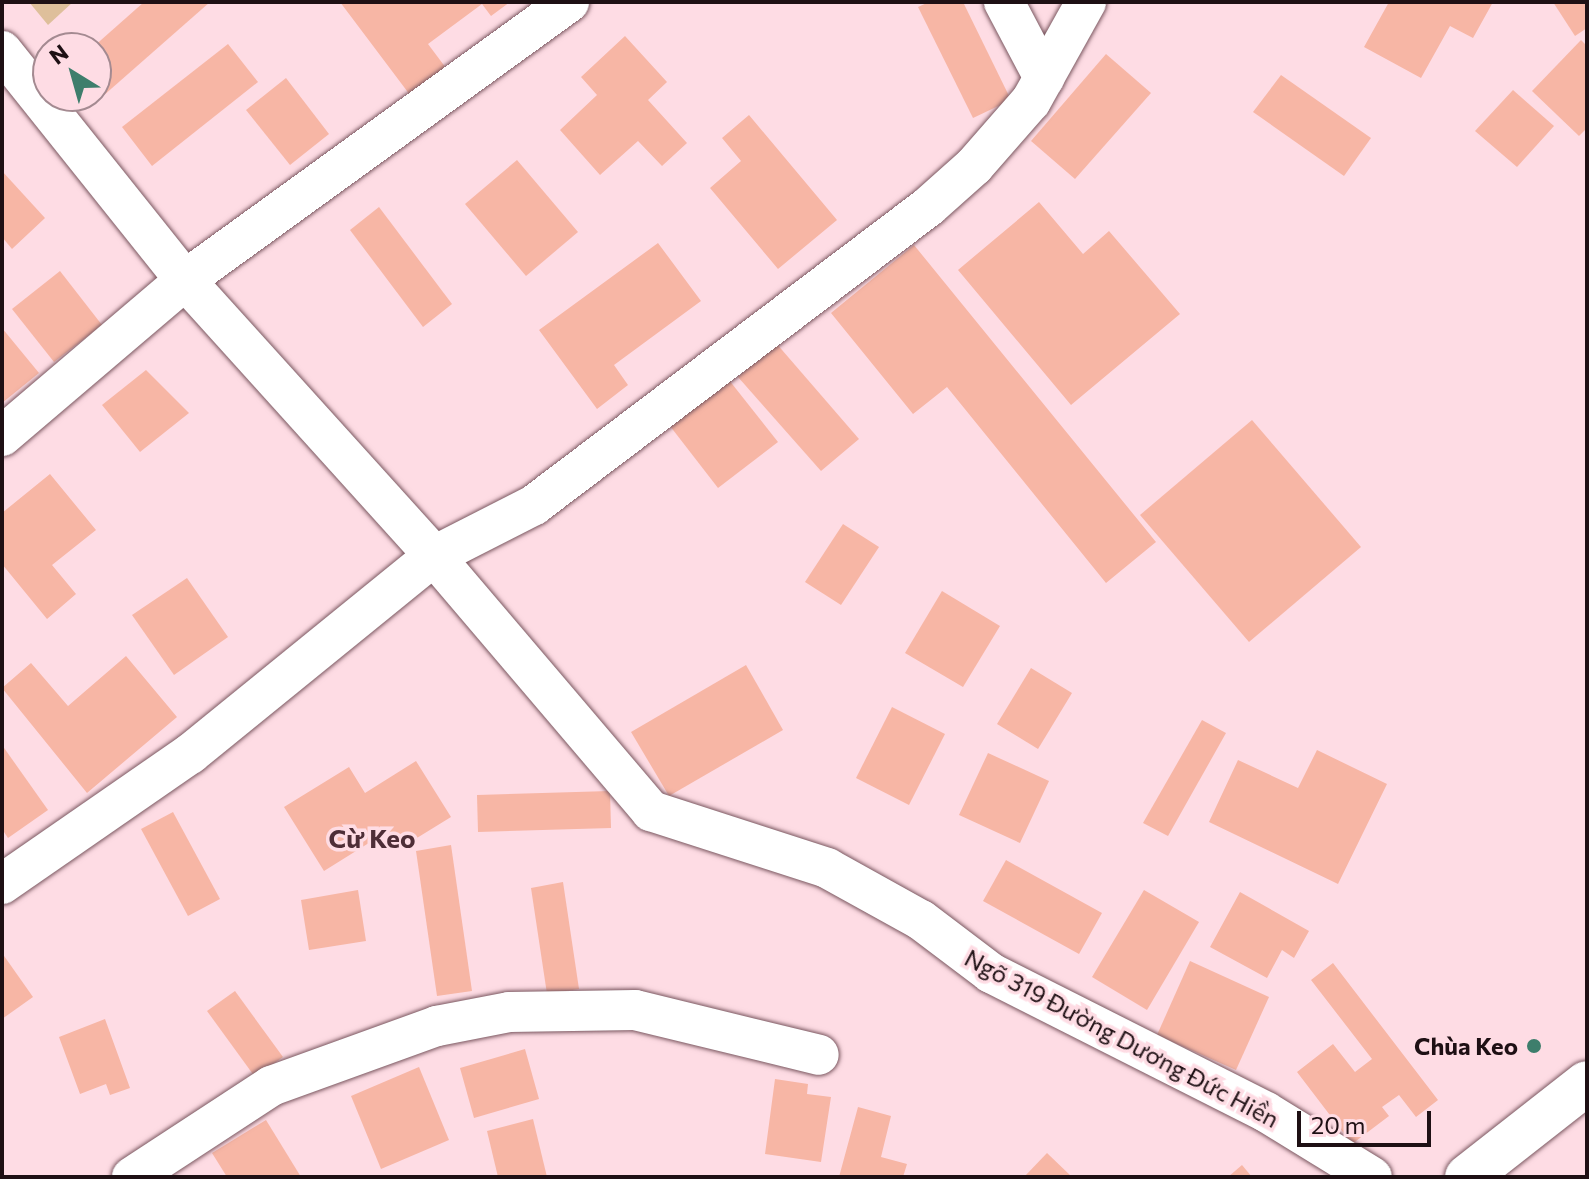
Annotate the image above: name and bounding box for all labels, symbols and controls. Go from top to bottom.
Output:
north arrow [32,32,112,112]
text: N [44,38,73,70]
district label: Cừ Keo [328,822,416,854]
street label: Ngõ 319 Đường Dương Đức Hiền [960,943,1284,1133]
place label: Chùa Keo [1414,1032,1518,1060]
marker: Chùa Keo [1525,1037,1543,1055]
scale bar [1301,1095,1435,1145]
text: 20 m [1311,1110,1365,1139]

